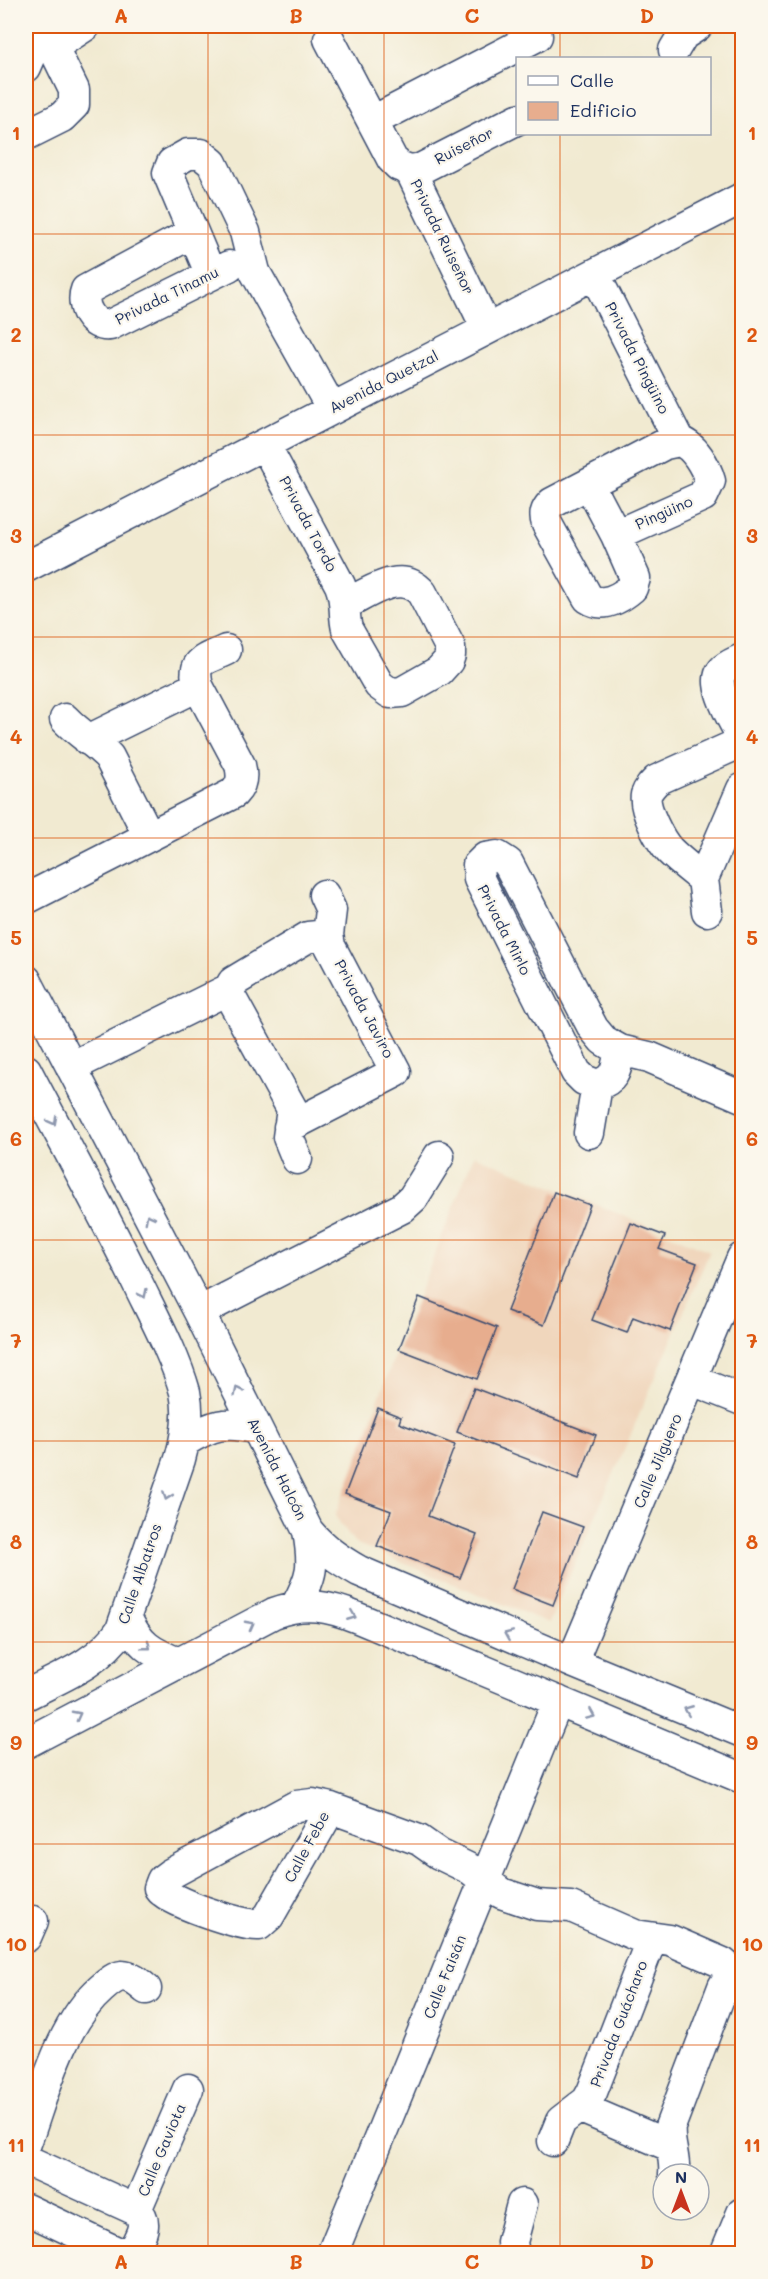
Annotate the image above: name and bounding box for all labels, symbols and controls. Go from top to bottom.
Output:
text: A [114,2,128,28]
text: B [289,2,303,28]
text: C [465,2,480,28]
text: D [640,2,654,28]
legend [516,57,711,135]
text: Calle [570,68,614,92]
text: Edificio [570,98,637,122]
text: 1 [12,119,20,145]
text: 1 [748,119,756,145]
street label: Ruiseñor [431,122,496,168]
street label: Privada Ruiseñor [406,176,479,298]
street label: Privada Tinamu [111,261,222,329]
street label: Privada Pingüino [601,298,675,417]
text: 2 [10,321,22,347]
text: 2 [746,321,758,347]
street label: Avenida Quetzal [326,345,442,417]
street label: Privada Tordo [275,472,343,575]
street label: Pingüino [632,491,696,534]
text: 3 [10,522,22,548]
text: 3 [746,522,758,548]
text: 4 [10,723,23,749]
text: 4 [746,723,759,749]
street label: Privada Mirlo [474,881,536,978]
text: 5 [10,924,22,950]
text: 5 [746,924,758,950]
street label: Privada Javiro [331,956,399,1061]
one-way arrow [46,1115,57,1126]
text: 6 [10,1125,22,1151]
text: 6 [746,1125,758,1151]
one-way arrow [145,1213,156,1224]
one-way arrow [135,1288,147,1299]
text: 7 [10,1327,22,1353]
text: 7 [746,1327,758,1353]
one-way arrow [233,1387,245,1398]
street label: Calle Jilguero [628,1410,686,1511]
street label: Avenida Halcón [243,1414,312,1523]
one-way arrow [162,1490,175,1501]
street label: Calle Albatros [113,1521,166,1627]
text: 8 [10,1528,22,1554]
text: 8 [746,1528,758,1554]
one-way arrow [346,1609,357,1621]
one-way arrow [244,1621,255,1633]
one-way arrow [504,1630,515,1642]
one-way arrow [140,1639,151,1650]
one-way arrow [684,1705,695,1717]
one-way arrow [584,1708,595,1720]
one-way arrow [71,1711,82,1723]
text: 9 [10,1729,22,1755]
text: 9 [746,1729,758,1755]
street label: Calle Febe [279,1807,333,1886]
text: 10 [5,1930,27,1956]
text: 10 [741,1930,763,1956]
street label: Calle Faisán [418,1932,470,2022]
street label: Privada Guácharo [585,1957,651,2090]
street label: Calle Gaviota [132,2100,190,2199]
text: 11 [7,2131,25,2157]
text: 11 [743,2131,761,2157]
north arrow [651,2162,711,2222]
text: N [675,2166,687,2187]
text: A [114,2248,128,2274]
text: B [289,2248,303,2274]
text: C [465,2248,480,2274]
text: D [640,2248,654,2274]

